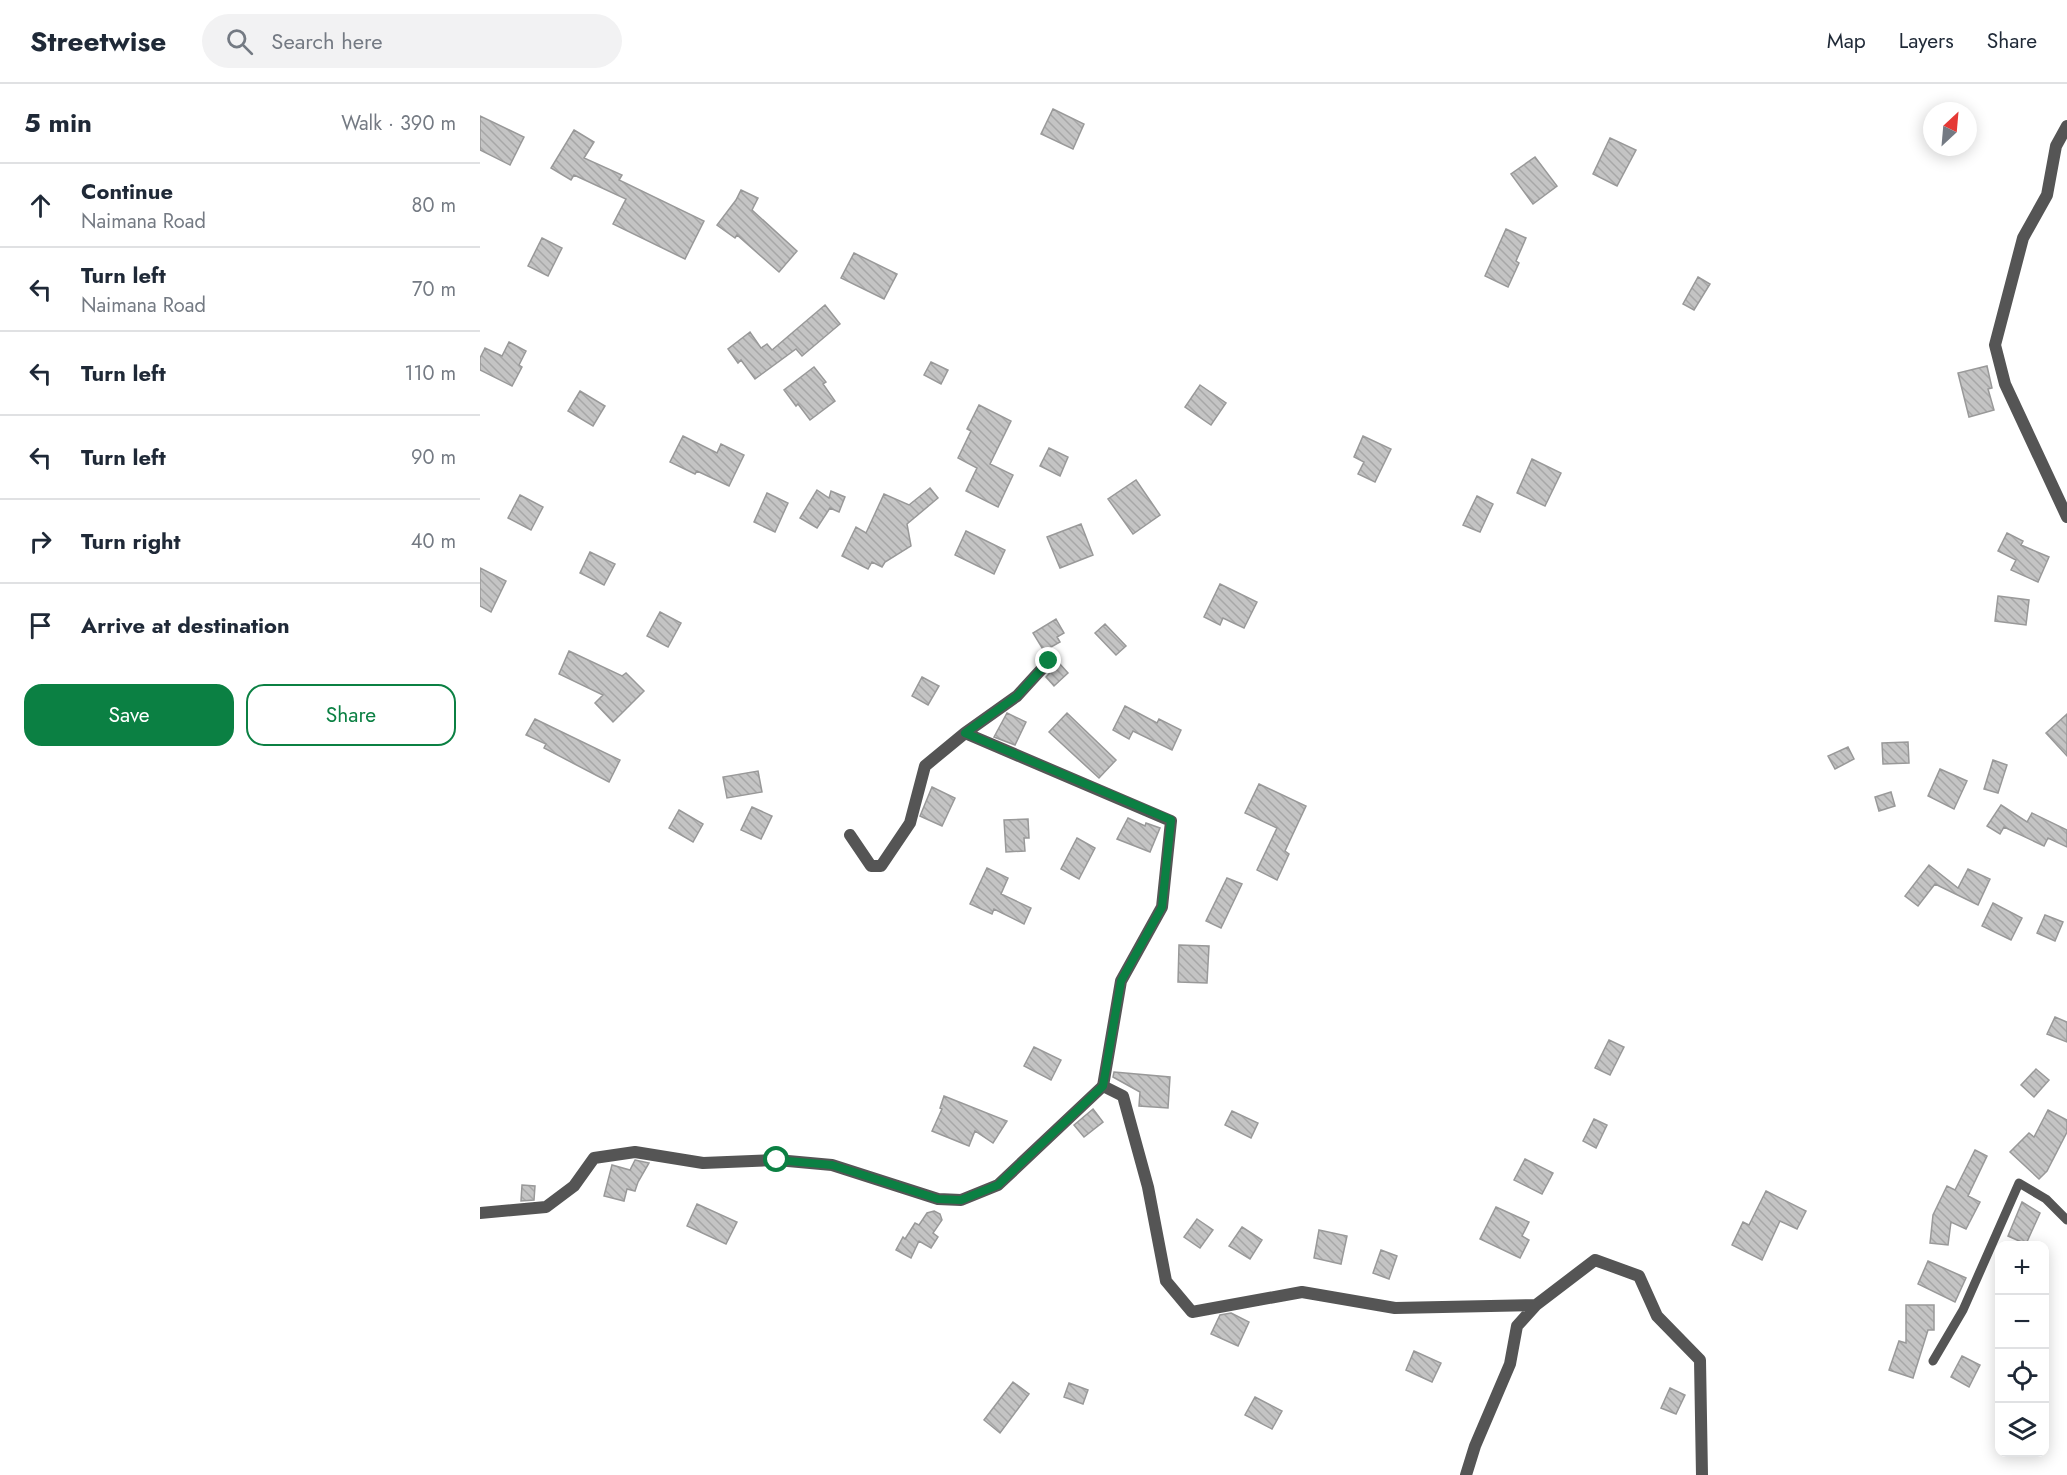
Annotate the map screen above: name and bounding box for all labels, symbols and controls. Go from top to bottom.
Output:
search box [202,14,622,68]
text: Streetwise [30,21,166,62]
icon: search [223,25,256,58]
text: Search here [271,25,383,57]
text: Map [1827,26,1866,56]
text: Layers [1899,26,1954,56]
text: Share [1987,26,2037,56]
north arrow [1923,102,1977,156]
text: 5 min [24,104,92,142]
text: Walk · 390 m [341,109,456,138]
text: Continue [81,175,173,207]
icon: ahead [24,189,57,222]
text: 80 m [411,191,456,220]
text: Naimana Road [81,207,206,236]
text: Turn left [81,259,166,291]
icon: left [24,273,57,306]
text: 70 m [412,275,456,304]
text: Naimana Road [81,291,206,320]
icon: left [24,357,57,390]
text: Turn left [81,357,166,389]
text: 110 m [404,359,456,388]
icon: left [24,441,57,474]
text: Turn left [81,441,166,473]
text: 90 m [411,443,456,472]
icon: right [24,525,57,558]
text: Turn right [81,525,181,557]
text: 40 m [411,527,456,556]
icon: arrive [24,609,57,642]
text: Arrive at destination [81,609,290,641]
route end [1035,647,1061,673]
button: Save [24,684,234,746]
button: Share [246,684,456,746]
route start [763,1146,789,1172]
map controls [1995,1241,2049,1457]
button: + [1995,1241,2049,1295]
button: − [1995,1295,2049,1349]
button: locate [1995,1349,2049,1403]
button: layers [1995,1403,2049,1457]

